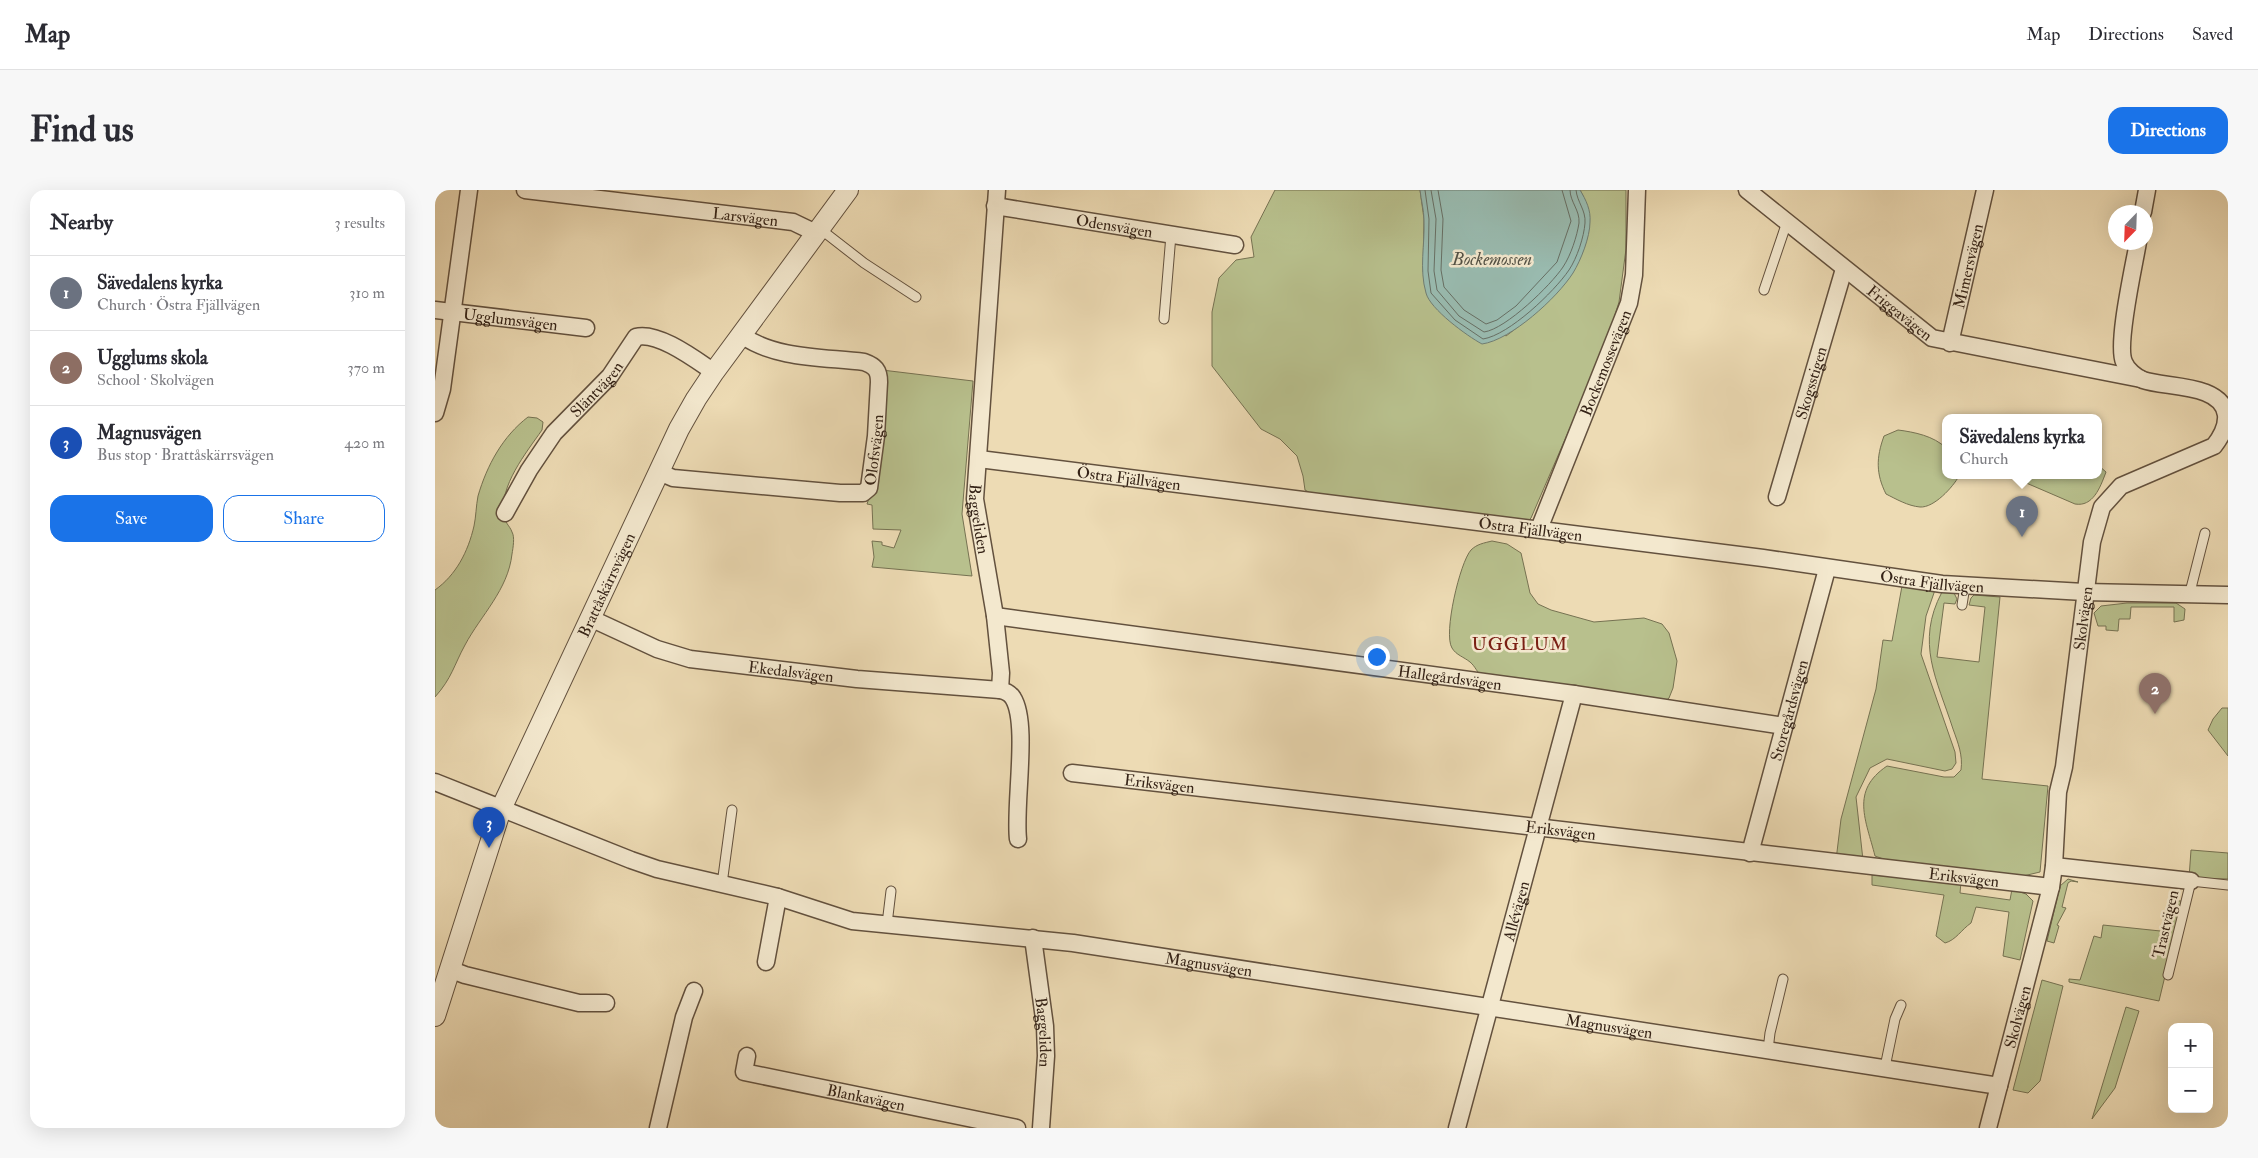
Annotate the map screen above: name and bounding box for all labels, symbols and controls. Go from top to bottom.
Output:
text: Map [25,19,70,50]
text: Map [2027,23,2060,46]
text: Directions [2088,23,2164,46]
text: Saved [2192,23,2233,46]
button: Directions [2108,107,2228,154]
text: Find us [30,108,134,152]
street label: Larsvägen [711,203,779,231]
north arrow [2108,205,2153,250]
text: Nearby [50,209,113,236]
street label: Odensvägen [1074,210,1154,242]
text: 3 results [334,213,385,233]
street label: Mimersvägen [1949,222,1988,311]
water label: Bockemossen [1451,248,1532,271]
text: Sävedalens kyrka [97,271,222,295]
street label: Friggavägen [1863,281,1936,345]
text: 1 [63,283,69,303]
text: 310 m [349,283,385,303]
text: Church · Östra Fjällvägen [97,295,260,315]
street label: Ugglumsvägen [462,304,559,336]
street label: Bockemossevägen [1576,307,1636,419]
street label: Skogsstigen [1791,344,1832,422]
text: Ugglums skola [97,346,208,370]
text: 2 [62,358,70,378]
text: 370 m [348,358,385,378]
street label: Släntvägen [566,358,628,422]
text: School · Skolvägen [97,370,214,390]
street label: Olofsvägen [860,414,888,487]
popup [1942,414,2102,479]
text: Magnusvägen [97,421,201,445]
text: Sävedalens kyrka [1959,425,2085,449]
text: 3 [63,433,69,453]
text: 420 m [344,433,385,453]
text: Bus stop · Brattåskärrsvägen [97,445,274,465]
text: Church [1959,449,2008,469]
street label: Östra Fjällvägen [1076,462,1182,495]
street label: Baggeliden [964,483,993,556]
button: Save [50,495,213,542]
button: Share [223,495,385,542]
pin: 1 [2006,496,2038,537]
street label: Östra Fjällvägen [1477,513,1584,546]
street label: Brattåskärrsvägen [574,530,640,641]
street label: Östra Fjällvägen [1879,566,1985,597]
street label: Skolvägen [2070,585,2097,651]
district label: UGGLUM [1472,633,1568,656]
your location [1364,644,1390,670]
street label: Ekedalsvägen [747,657,835,687]
street label: Storegårdsvägen [1766,657,1813,763]
street label: Hallegårdsvägen [1397,661,1503,695]
pin: 2 [2139,673,2171,714]
street label: Eriksvägen [1123,770,1196,798]
pin: 3 [473,807,505,848]
street label: Eriksvägen [1524,817,1597,845]
street label: Eriksvägen [1927,864,2000,892]
street label: Allévägen [1499,879,1534,944]
street label: Trastvägen [2148,888,2184,960]
street label: Magnusvägen [1164,948,1254,982]
street label: Skolvägen [2000,983,2036,1051]
street label: Baggeliden [1030,996,1055,1068]
street label: Magnusvägen [1564,1010,1654,1043]
map controls [2168,1023,2213,1113]
button: + [2168,1023,2213,1068]
button: − [2168,1068,2213,1113]
street label: Blankavägen [825,1080,907,1116]

